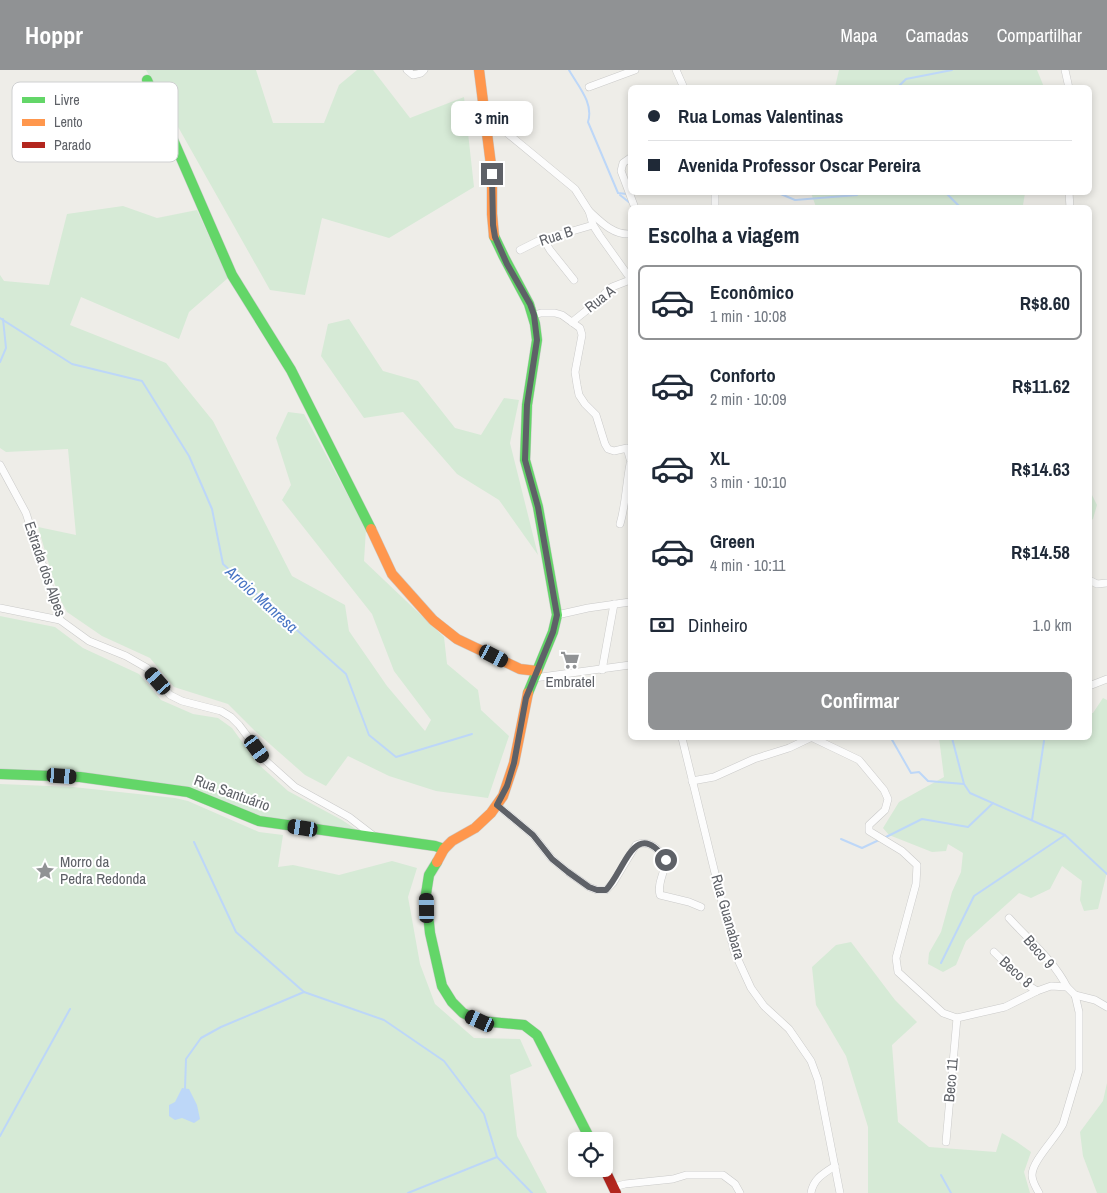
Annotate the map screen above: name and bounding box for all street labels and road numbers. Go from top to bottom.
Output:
street label: Rua B [536,220,575,251]
street label: Rua A [580,280,620,317]
street label: Estrada dos Alpes [19,519,72,619]
street label: Rua Santuário [191,769,273,816]
street label: Rua Guanabara [706,872,751,962]
street label: Beco 9 [1019,930,1060,973]
street label: Beco 8 [995,951,1038,992]
street label: Beco 11 [938,1057,963,1103]

